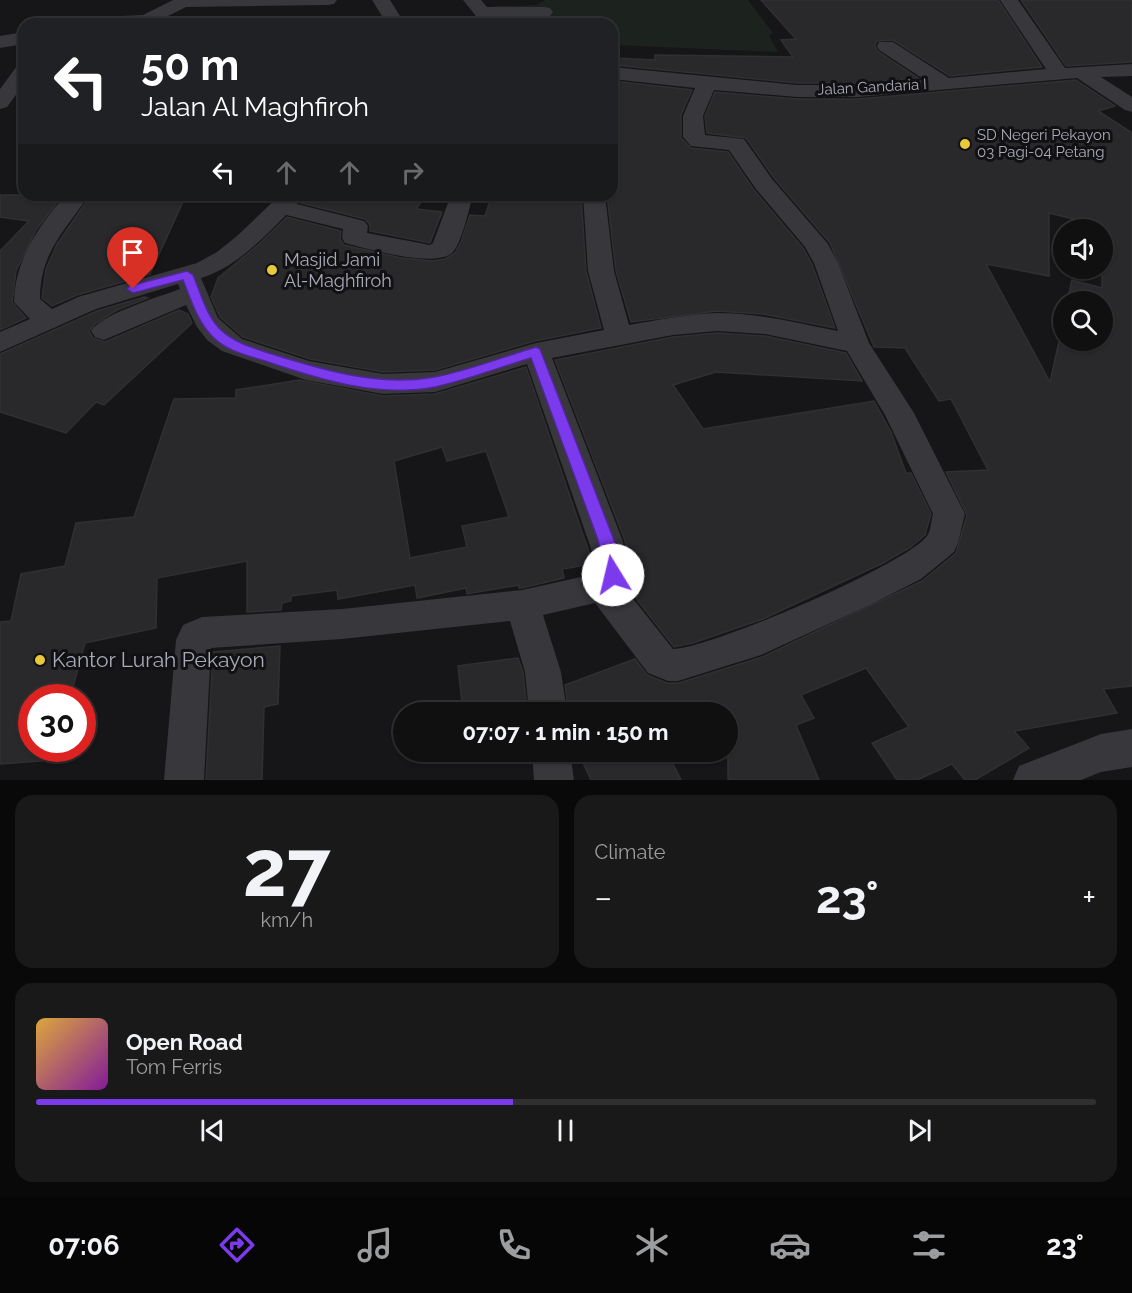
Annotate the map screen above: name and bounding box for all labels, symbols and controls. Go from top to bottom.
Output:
text: 50 m [141,41,239,90]
icon: left [42,42,120,120]
street label: Jalan Gandaria I [817,75,927,99]
text: Jalan Al Maghfiroh [141,91,369,122]
place label: SD Negeri Pekayon 03 Pagi-04 Petang [977,126,1111,161]
marker: SD Negeri Pekayon 03 Pagi-04 Petang [958,137,972,151]
icon: left [207,156,240,189]
icon: ahead [270,156,303,189]
icon: ahead [333,156,366,189]
icon: right [396,156,429,189]
map controls [1053,219,1113,351]
button: sound [1053,219,1113,279]
pin [107,227,158,289]
icon: arrive [116,236,149,269]
place label: Masjid Jami Al-Maghfiroh [284,249,392,291]
marker: Masjid Jami Al-Maghfiroh [265,263,279,277]
button: search [1053,291,1113,351]
position arrow [581,543,645,607]
place label: Kantor Lurah Pekayon [52,647,265,672]
marker: Kantor Lurah Pekayon [33,653,47,667]
speed limit sign: 30 [18,684,96,762]
text: 07:07 · 1 min · 150 m [462,719,669,745]
text: 27 [243,823,331,914]
text: Climate [595,840,666,864]
text: 23° [816,871,879,924]
text: − [595,878,612,917]
text: + [1082,878,1096,917]
text: km/h [260,908,313,932]
text: Open Road [126,1029,243,1055]
text: Tom Ferris [126,1055,222,1079]
icon: previous [196,1114,229,1147]
icon: pause [549,1114,582,1147]
icon: next [903,1114,936,1147]
icon: directions [216,1224,258,1266]
icon: music [354,1224,396,1266]
icon: phone [493,1224,535,1266]
icon: climate [631,1224,673,1266]
icon: car [769,1224,811,1266]
icon: filters [908,1224,950,1266]
text: 07:06 [48,1230,120,1261]
text: 23° [1046,1230,1084,1261]

